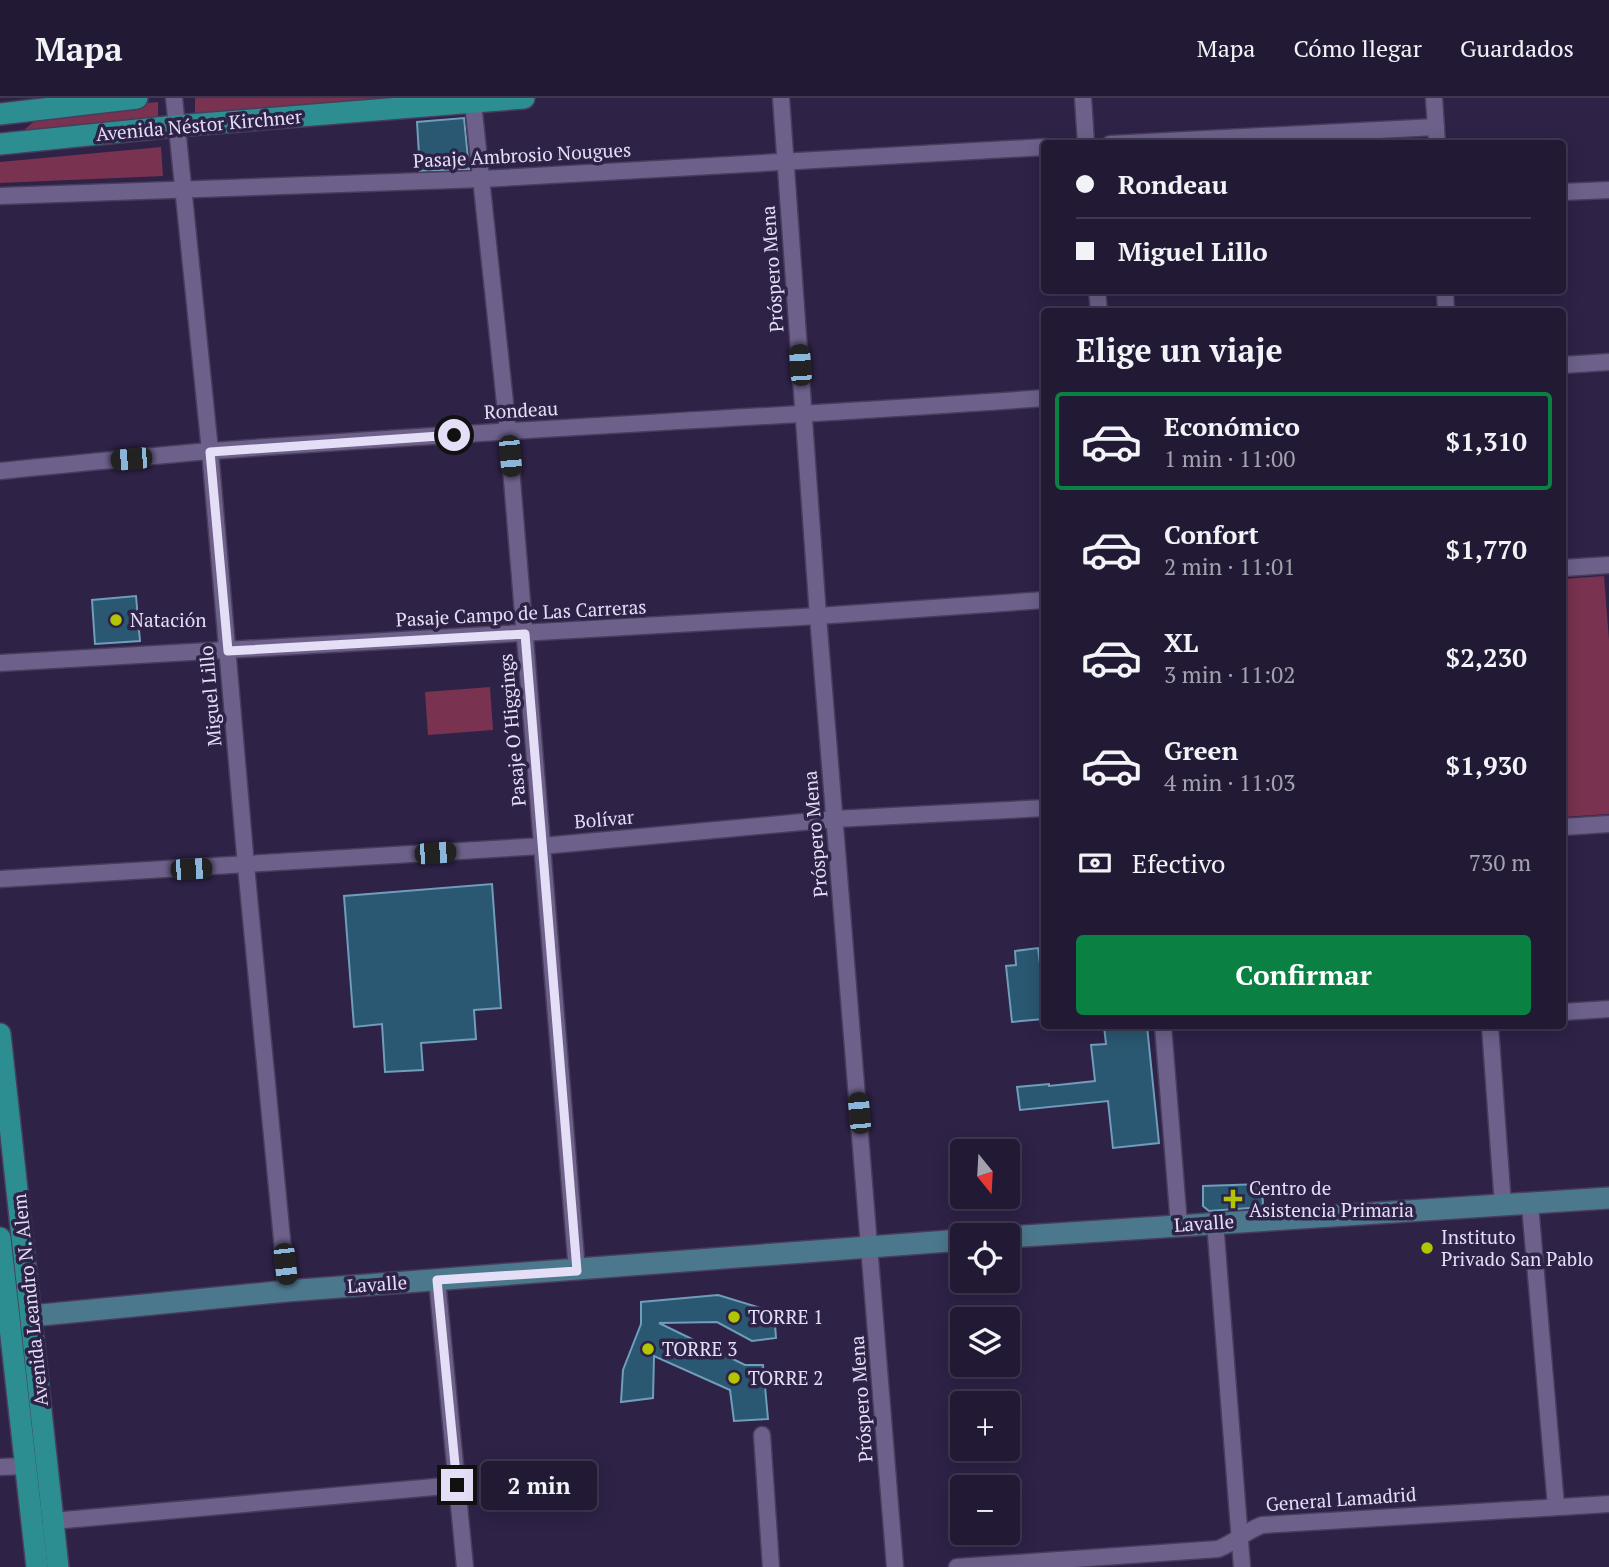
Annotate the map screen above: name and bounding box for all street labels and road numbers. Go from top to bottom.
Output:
street label: Avenida Néstor Kirchner [95,103,304,146]
street label: Pasaje Ambrosio Nougues [412,136,632,173]
street label: Próspero Mena [755,204,788,333]
street label: Rondeau [483,395,559,424]
street label: Pasaje Campo de Las Carreras [395,593,647,632]
street label: Miguel Lillo [193,645,226,747]
street label: Pasaje O´Higgings [492,653,531,808]
street label: Próspero Mena [796,769,832,898]
street label: Bolívar [573,803,636,834]
street label: Avenida Leandro N. Alem [6,1192,53,1407]
street label: Lavalle [1173,1208,1235,1237]
street label: Lavalle [346,1269,408,1298]
street label: Próspero Mena [844,1334,877,1463]
street label: General Lamadrid [1265,1481,1418,1516]

